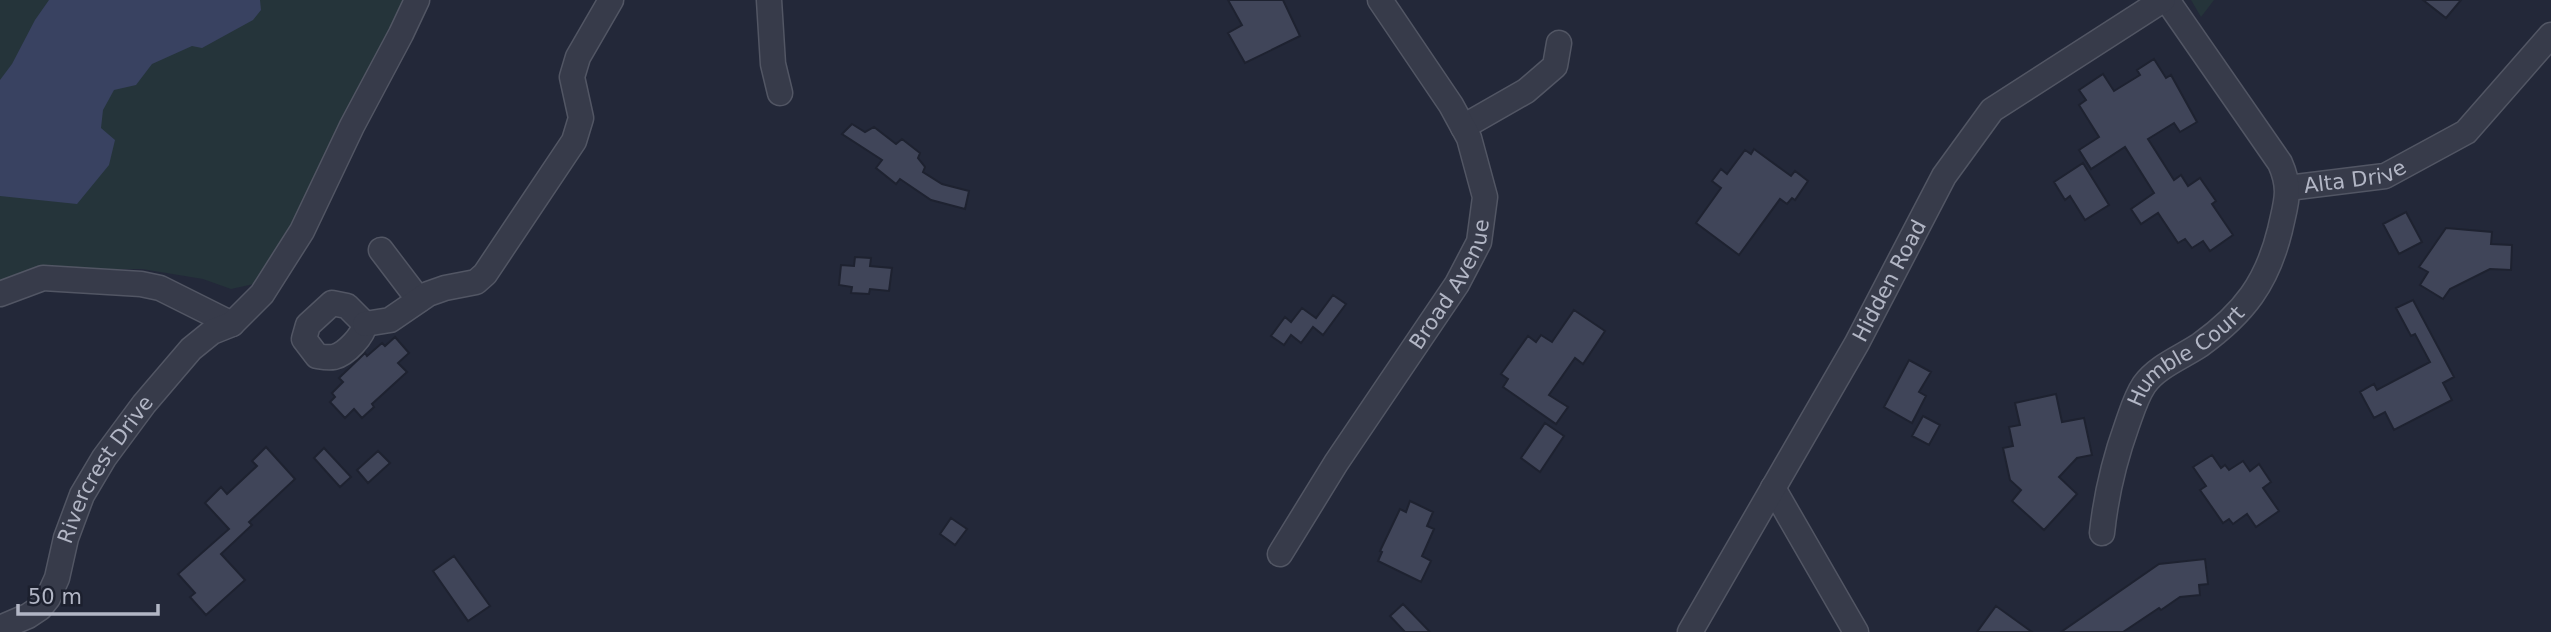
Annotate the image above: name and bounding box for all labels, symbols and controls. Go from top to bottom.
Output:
street label: Alta Drive [2302,155,2410,198]
street label: Hidden Road [1848,216,1931,346]
street label: Broad Avenue [1404,218,1494,354]
street label: Humble Court [2123,301,2249,410]
street label: Rivercrest Drive [53,390,158,547]
scale bar [18,572,158,616]
text: 50 m [28,585,82,609]

